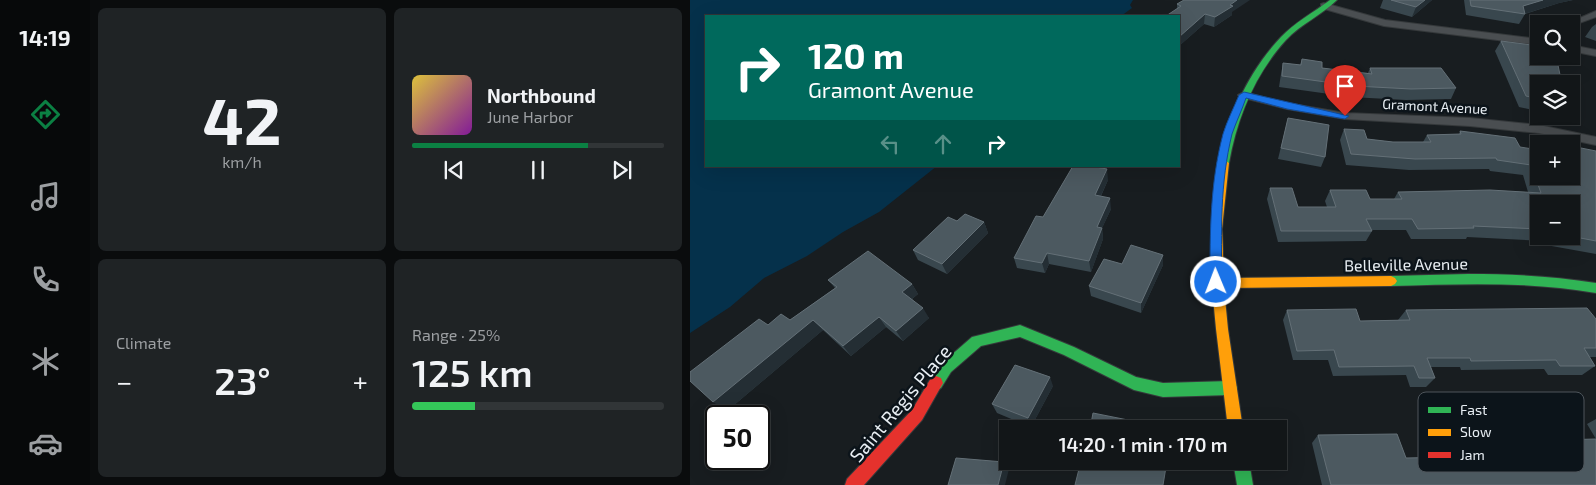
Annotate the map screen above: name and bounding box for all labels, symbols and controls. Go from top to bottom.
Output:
map controls [1530,15,1580,245]
button: search [1530,15,1580,65]
text: 14:19 [19,24,71,50]
text: 120 m [808,34,904,76]
icon: right [725,35,790,100]
pin [1324,65,1366,116]
icon: arrive [1331,72,1359,100]
button: layers [1530,75,1580,125]
text: Gramont Avenue [808,76,974,102]
text: 42 [202,80,282,158]
text: Northbound [487,84,596,107]
street label: Gramont Avenue [1382,95,1488,117]
icon: directions [28,97,63,132]
text: June Harbor [487,107,574,126]
icon: left [876,130,904,158]
icon: ahead [929,130,957,158]
icon: right [982,130,1010,158]
button: + [1530,135,1580,185]
text: km/h [222,152,262,171]
icon: previous [440,156,468,184]
icon: pause [524,156,552,184]
icon: next [608,156,636,184]
icon: music [28,179,63,214]
button: − [1530,195,1580,245]
street label: Belleville Avenue [1344,253,1468,275]
position arrow [1189,255,1241,307]
icon: phone [28,262,63,297]
text: Range · 25% [412,325,500,344]
text: Climate [116,333,171,352]
street label: Saint Regis Place [844,340,956,466]
icon: climate [28,344,63,379]
text: 125 km [412,349,533,395]
text: 23° [214,357,271,403]
text: − [116,364,132,398]
text: + [353,364,368,398]
legend [1418,392,1584,472]
text: Fast [1460,401,1487,418]
speed limit sign: 50 [705,405,770,470]
text: Slow [1460,423,1492,440]
icon: car [28,426,63,461]
text: 14:20 · 1 min · 170 m [1059,433,1227,456]
text: Jam [1460,446,1485,463]

